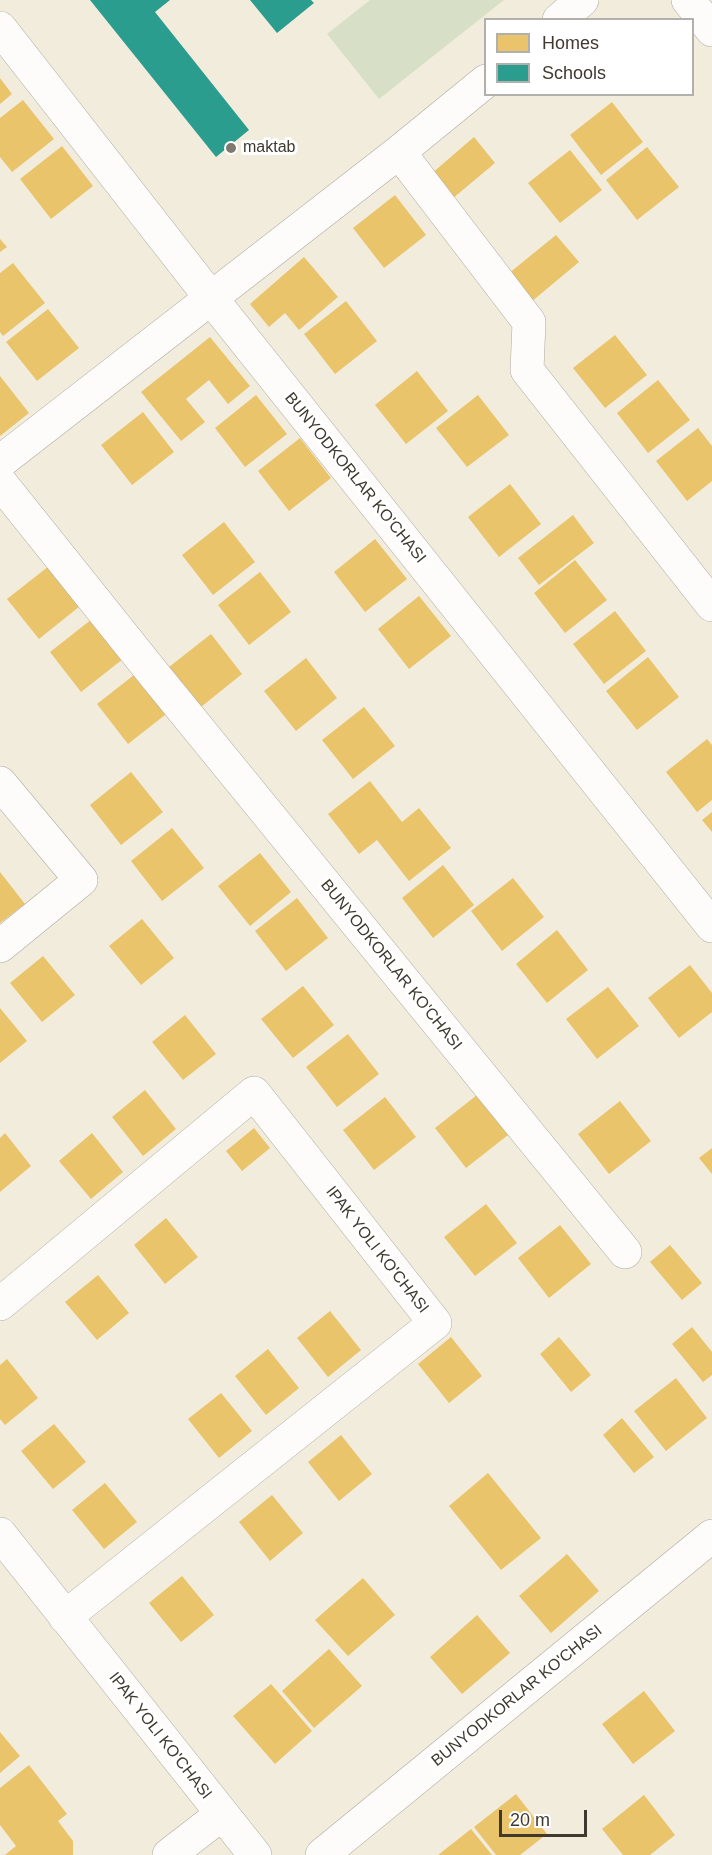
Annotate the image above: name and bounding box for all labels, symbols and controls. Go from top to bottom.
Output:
legend [484,18,694,96]
text: Homes [542,33,599,53]
text: Schools [542,63,606,83]
place label: maktab [243,138,295,158]
marker: maktab [224,141,238,155]
street label: BUNYODKORLAR KO'CHASI [280,389,430,567]
street label: BUNYODKORLAR KO'CHASI [316,876,466,1054]
street label: IPAK YOLI KO'CHASI [322,1183,432,1317]
street label: BUNYODKORLAR KO'CHASI [428,1621,606,1771]
street label: IPAK YOLI KO'CHASI [105,1669,215,1803]
scale bar [502,1798,590,1836]
text: 20 m [510,1810,550,1830]

